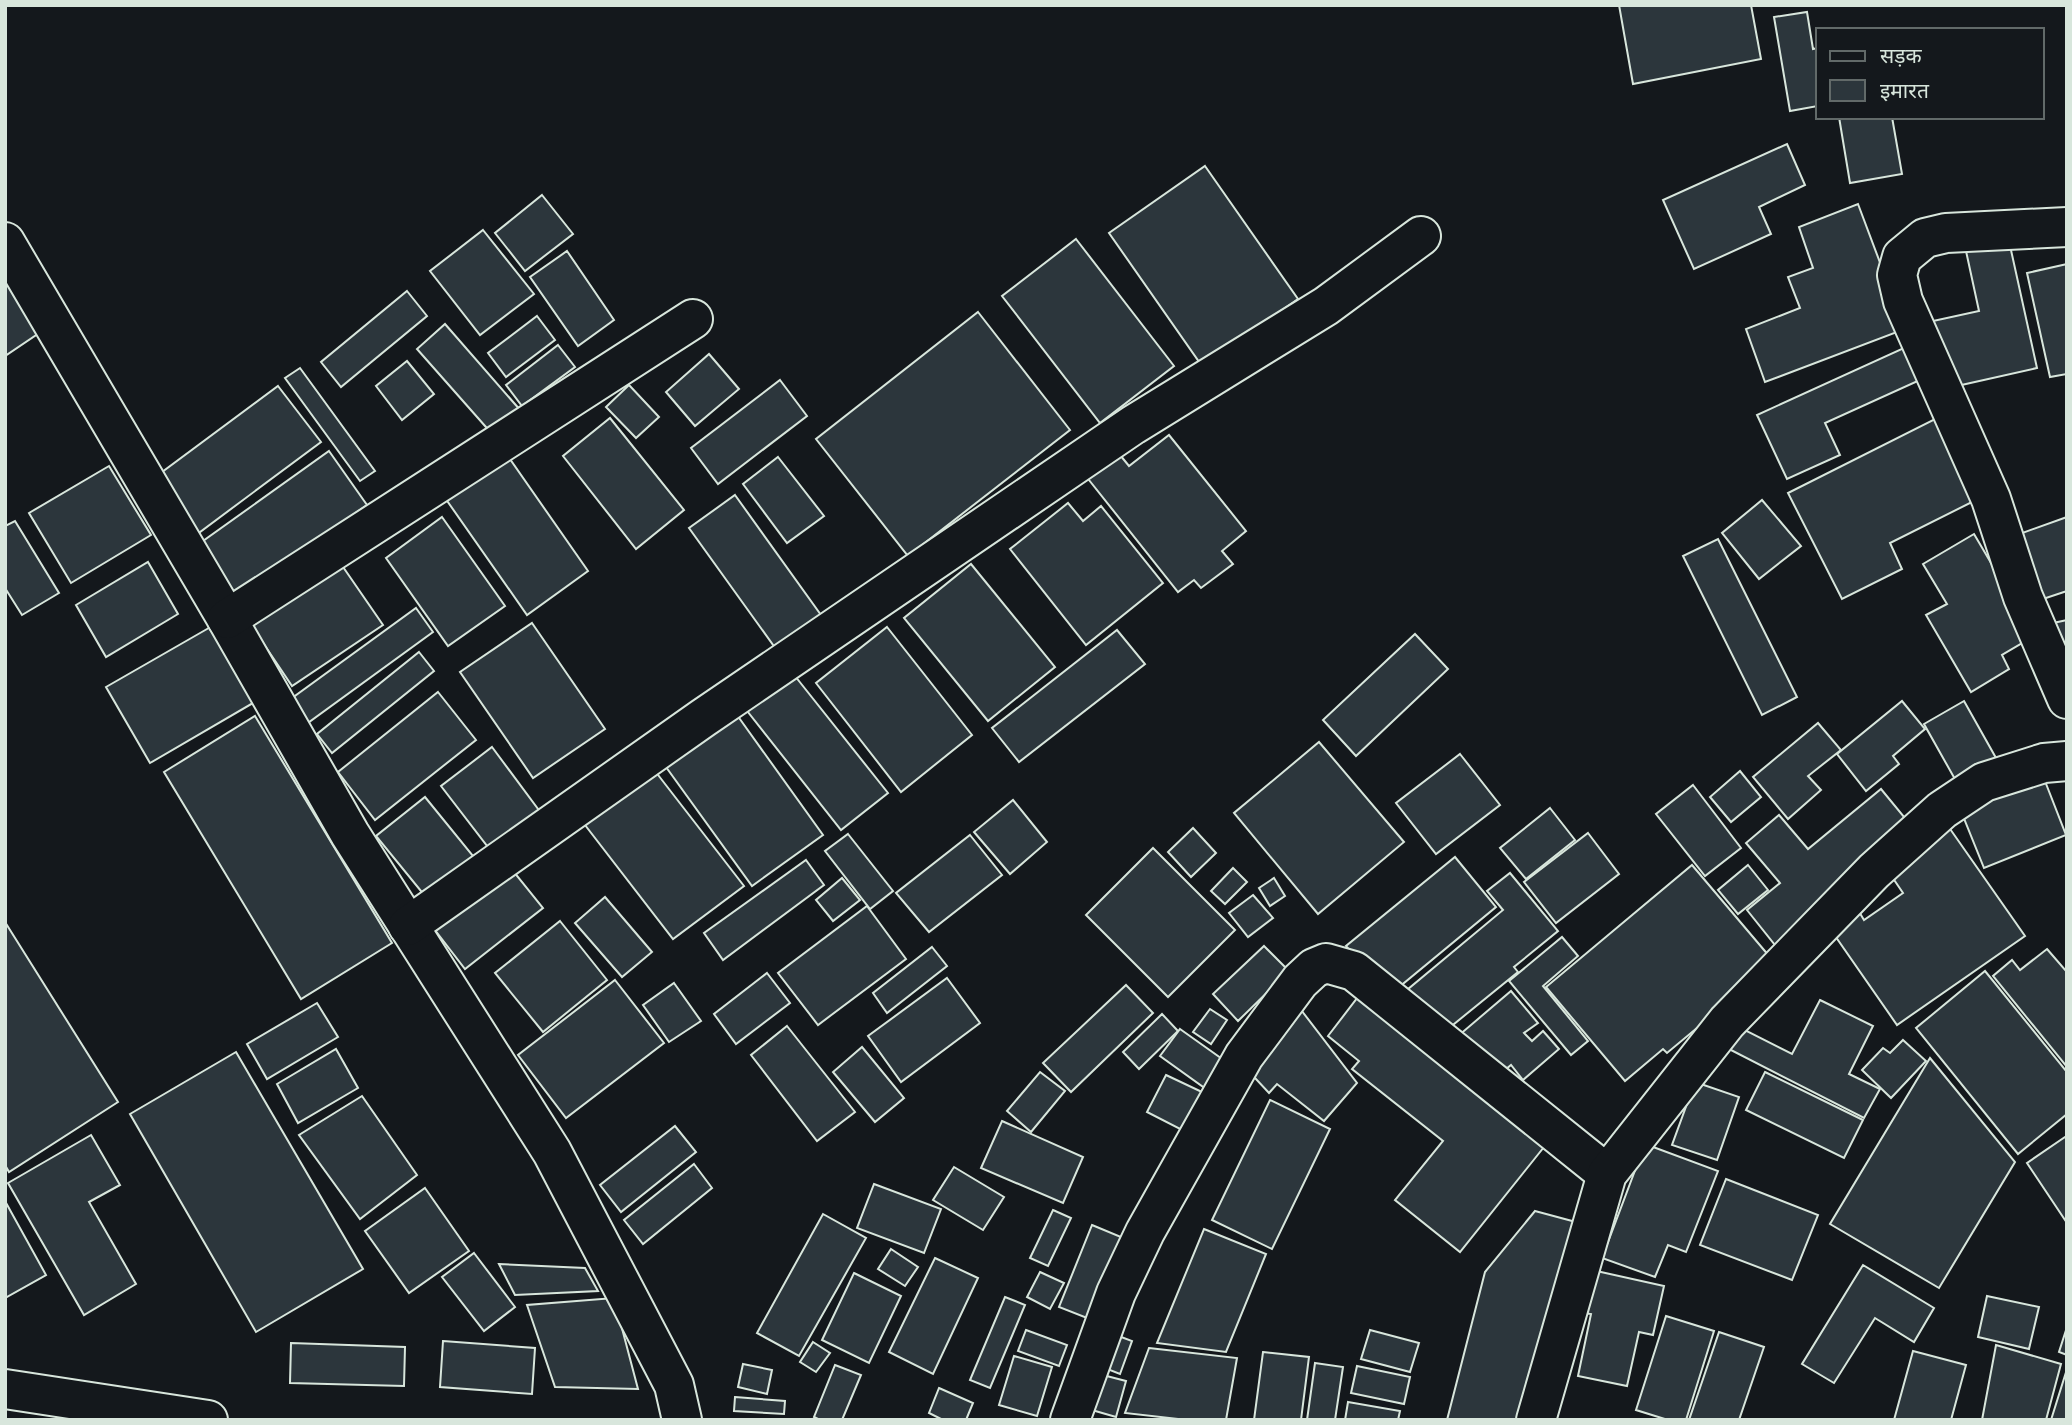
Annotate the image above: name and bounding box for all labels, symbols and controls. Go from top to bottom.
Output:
legend [1816,28,2044,119]
text: सड़क [1880,44,1922,68]
text: इमारत [1880,79,1930,103]

